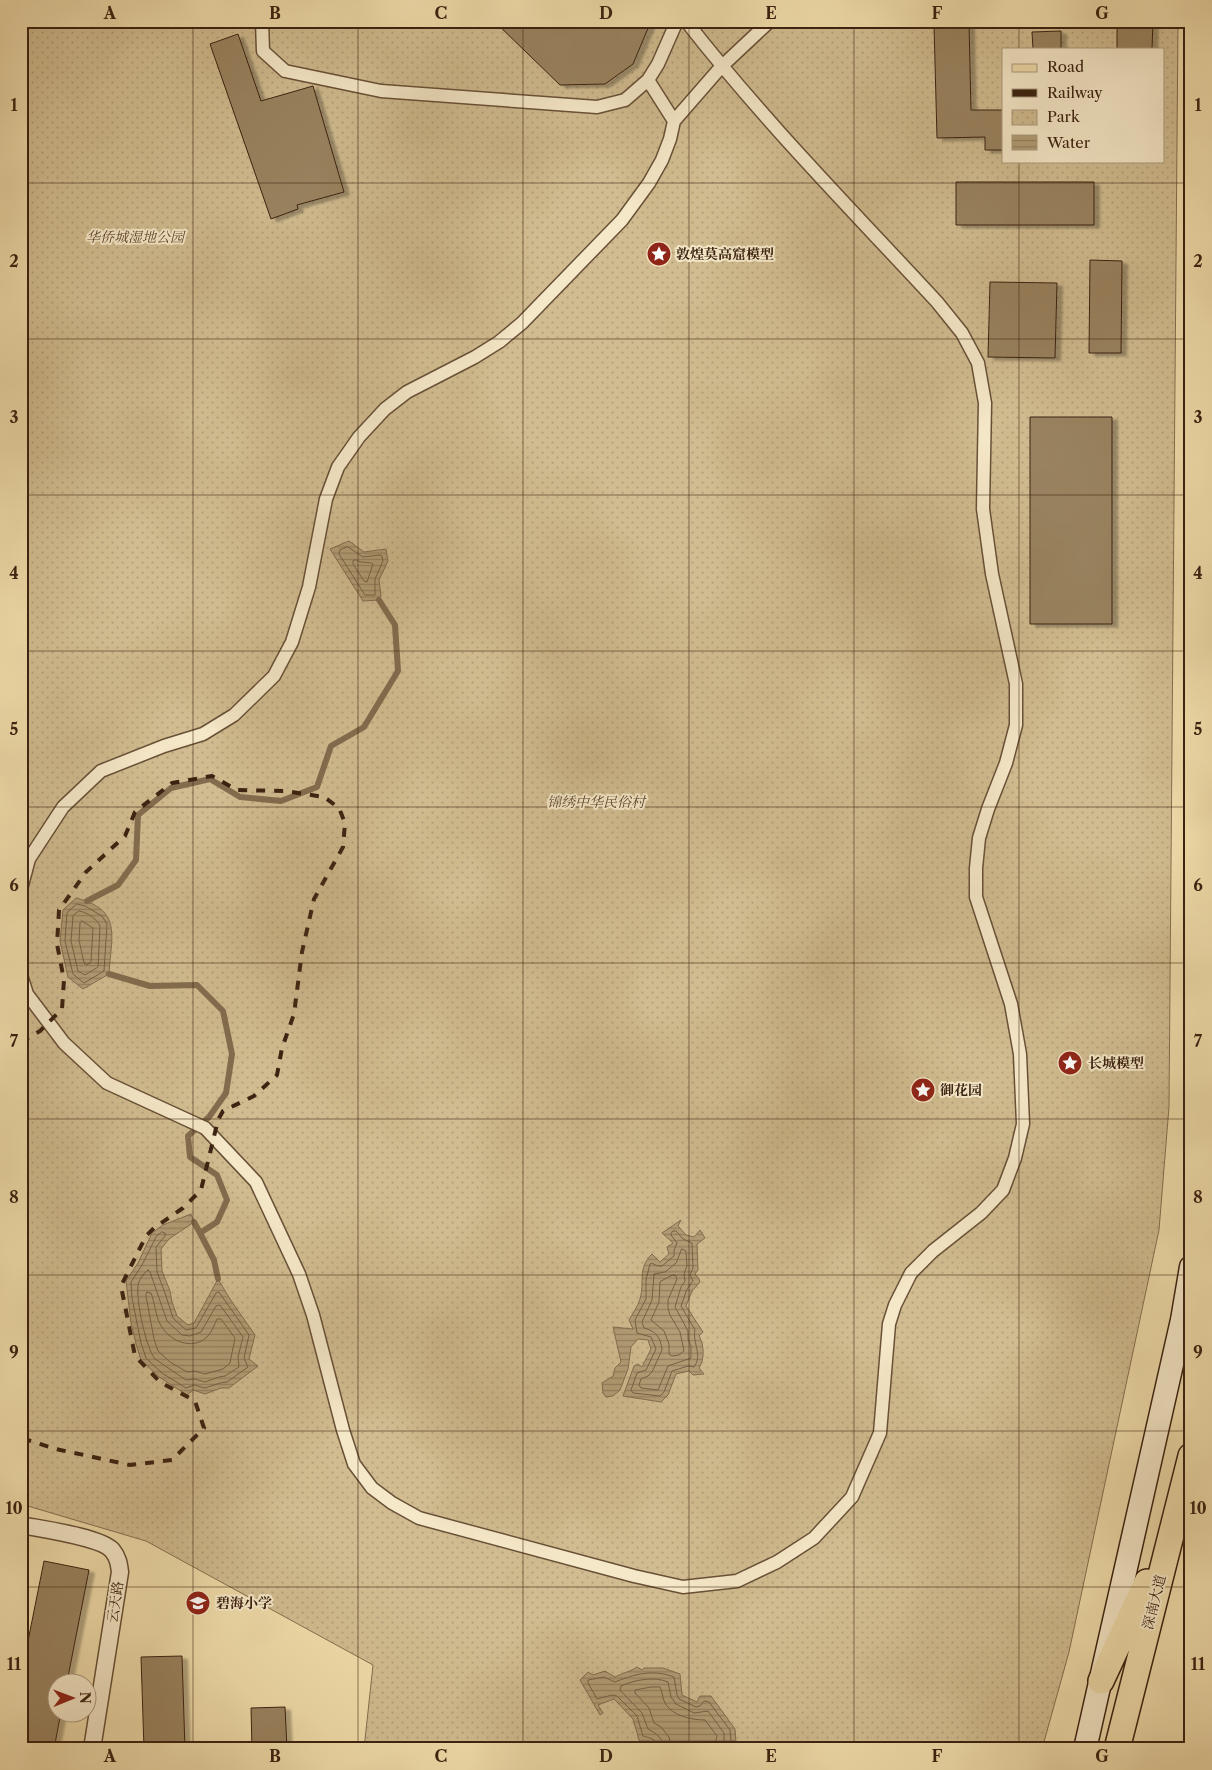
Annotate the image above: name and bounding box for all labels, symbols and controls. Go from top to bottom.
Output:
text: A [103,3,117,23]
text: B [269,3,281,23]
text: C [435,3,447,23]
text: D [599,3,613,23]
text: E [765,3,777,23]
text: F [932,3,943,23]
text: G [1095,3,1109,23]
legend [1002,48,1164,162]
text: Road [1047,57,1084,76]
text: Railway [1047,83,1103,102]
text: 1 [10,95,18,115]
text: 1 [1194,95,1202,115]
text: Park [1047,107,1081,126]
text: Water [1046,133,1091,152]
park label: 华侨城湿地公园 [86,228,186,246]
place icon: 敦煌莫高窟模型 [646,241,672,267]
place label: 敦煌莫高窟模型 [676,245,774,263]
text: 2 [9,251,19,271]
text: 2 [1193,251,1203,271]
text: 3 [9,407,19,427]
text: 3 [1193,407,1203,427]
text: 4 [9,563,19,583]
text: 4 [1193,563,1203,583]
text: 5 [10,719,19,739]
text: 5 [1194,719,1203,739]
park label: 锦绣中华民俗村 [547,793,647,811]
text: 6 [9,875,19,895]
text: 6 [1193,875,1203,895]
text: 7 [10,1031,19,1051]
text: 7 [1194,1031,1203,1051]
place icon: 长城模型 [1057,1050,1083,1076]
place label: 长城模型 [1088,1054,1144,1072]
place icon: 御花园 [910,1077,936,1103]
place label: 御花园 [940,1081,982,1099]
text: 8 [9,1187,19,1207]
text: 8 [1193,1187,1203,1207]
text: 9 [9,1342,19,1362]
text: 9 [1193,1342,1203,1362]
text: 10 [5,1498,23,1518]
text: 10 [1189,1498,1207,1518]
street label: 深南大道 [1138,1573,1170,1631]
street label: 云天路 [103,1580,127,1624]
school or university icon: 碧海小学 [185,1590,211,1616]
place label: 碧海小学 [216,1594,272,1612]
text: 11 [7,1654,22,1674]
text: 11 [1191,1654,1206,1674]
north arrow [48,1672,98,1722]
text: N [76,1692,94,1704]
text: A [103,1746,117,1766]
text: B [269,1746,281,1766]
text: C [435,1746,447,1766]
text: D [599,1746,613,1766]
text: E [765,1746,777,1766]
text: F [932,1746,943,1766]
text: G [1095,1746,1109,1766]

